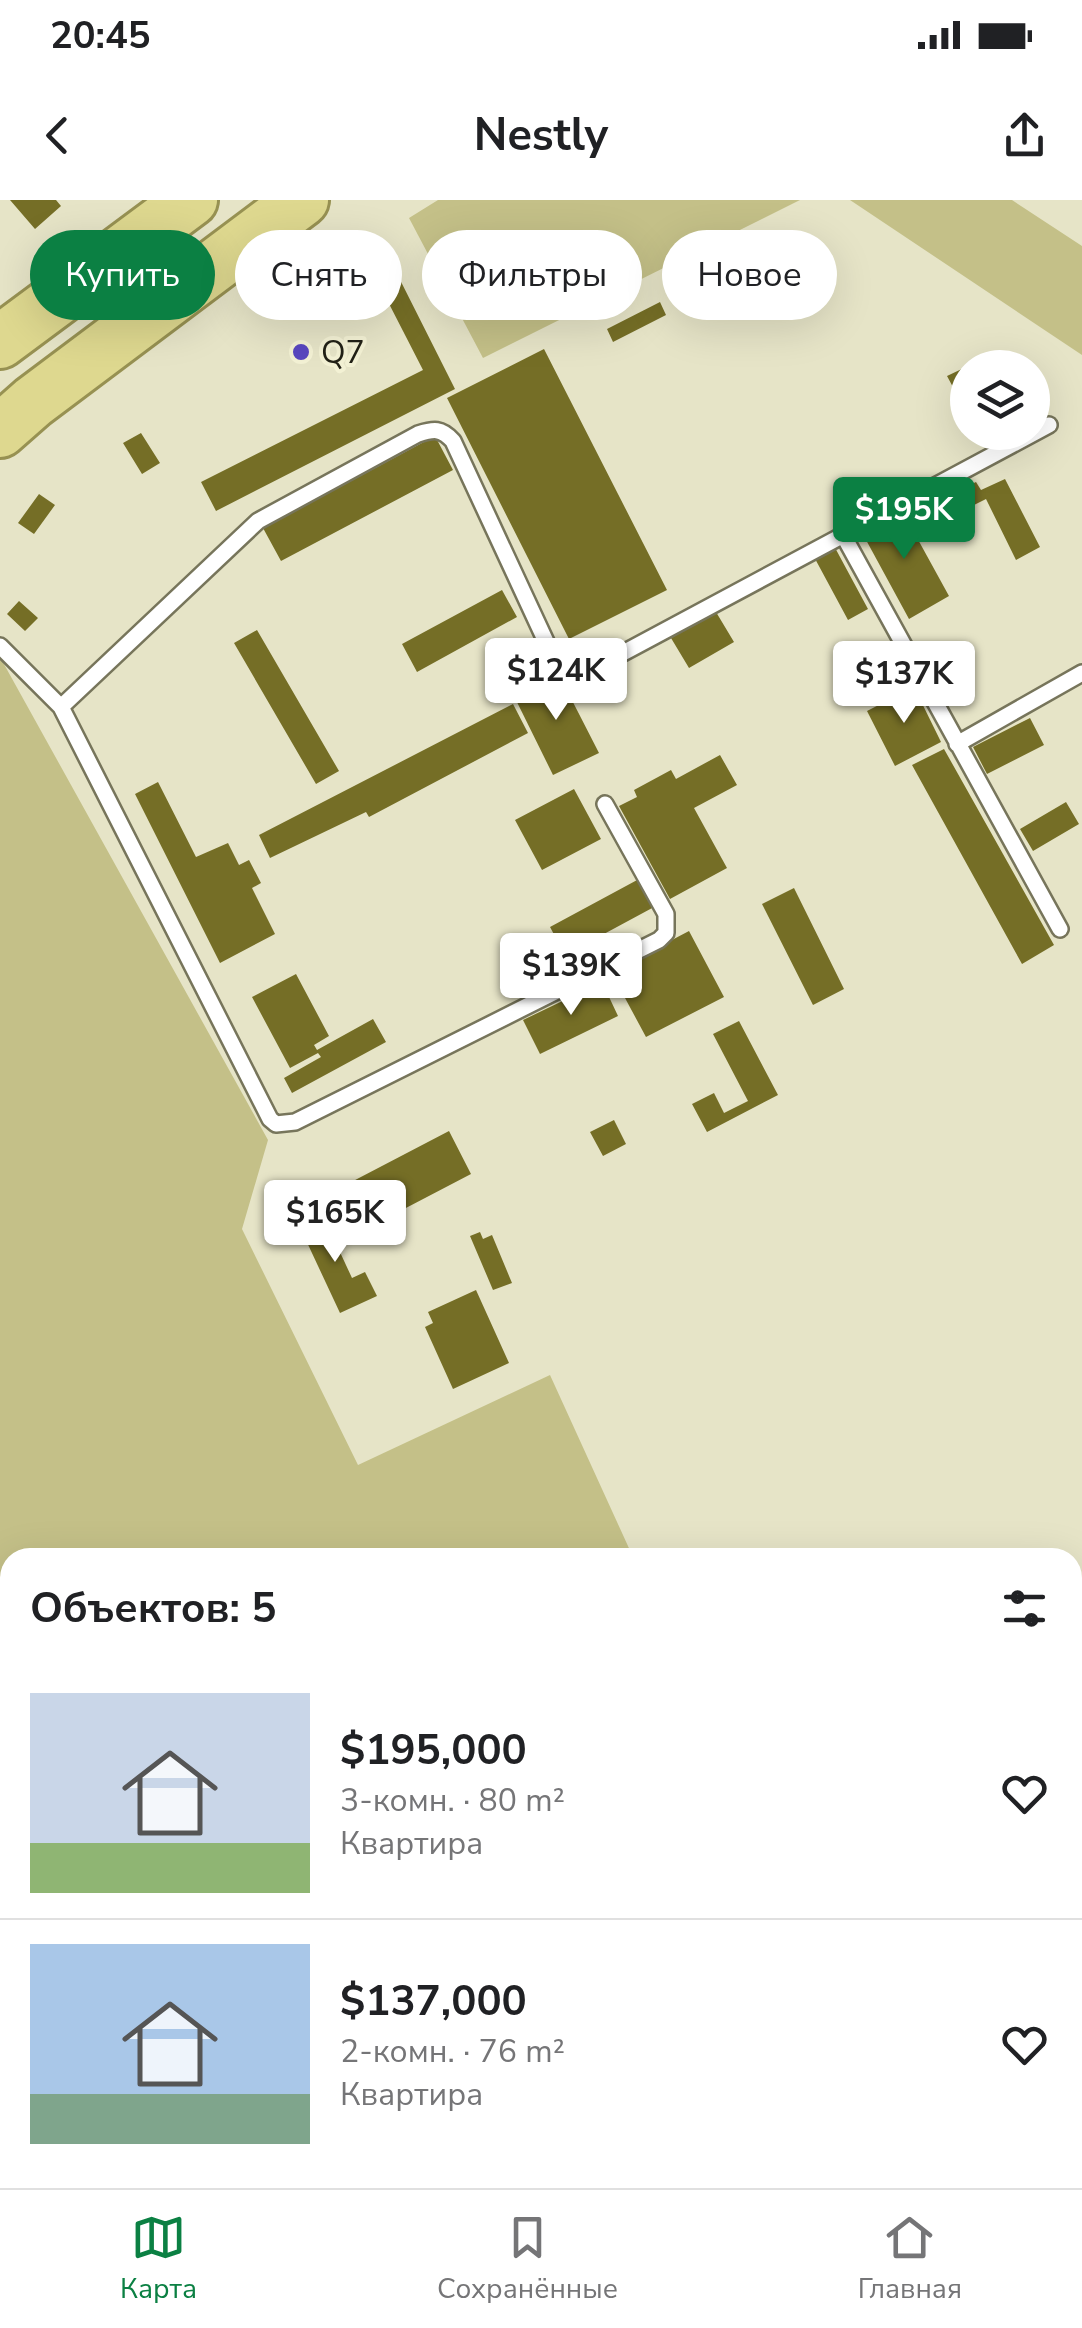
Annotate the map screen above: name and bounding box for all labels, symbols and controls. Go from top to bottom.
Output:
text: 20:45 [50,10,151,61]
text: Nestly [474,105,608,166]
icon: back [30,108,85,163]
icon: share [997,108,1052,163]
chip: Купить [30,230,215,320]
chip: Снять [235,230,402,320]
chip: Фильтры [422,230,642,320]
chip: Новое [662,230,837,320]
place label: Q7 [321,331,365,374]
marker: Q7 [290,341,312,363]
map controls [950,350,1050,450]
button: layers [950,350,1050,450]
pin: $195K [834,477,974,562]
text: $195K [855,488,953,531]
pin: $124K [486,638,626,723]
pin: $137K [834,641,974,726]
text: $124K [507,649,605,692]
text: $137K [855,652,953,695]
pin: $139K [501,933,641,1018]
text: $139K [522,944,620,987]
pin: $165K [265,1180,405,1265]
text: $165K [286,1191,384,1234]
text: Объектов: 5 [30,1580,276,1637]
icon: filters [997,1581,1052,1636]
text: $195,000 [340,1722,527,1779]
icon: home [110,1733,230,1853]
icon: heart [997,1766,1052,1821]
text: 3-комн. · 80 m² [340,1779,565,1822]
text: Квартира [340,1822,483,1865]
text: $137,000 [340,1973,527,2030]
icon: home [110,1984,230,2104]
icon: heart [997,2017,1052,2072]
text: 2-комн. · 76 m² [340,2030,565,2073]
text: Квартира [340,2073,483,2116]
tab: Карта [120,2210,197,2308]
tab: Сохранённые [437,2210,618,2308]
tab: Главная [858,2210,962,2308]

